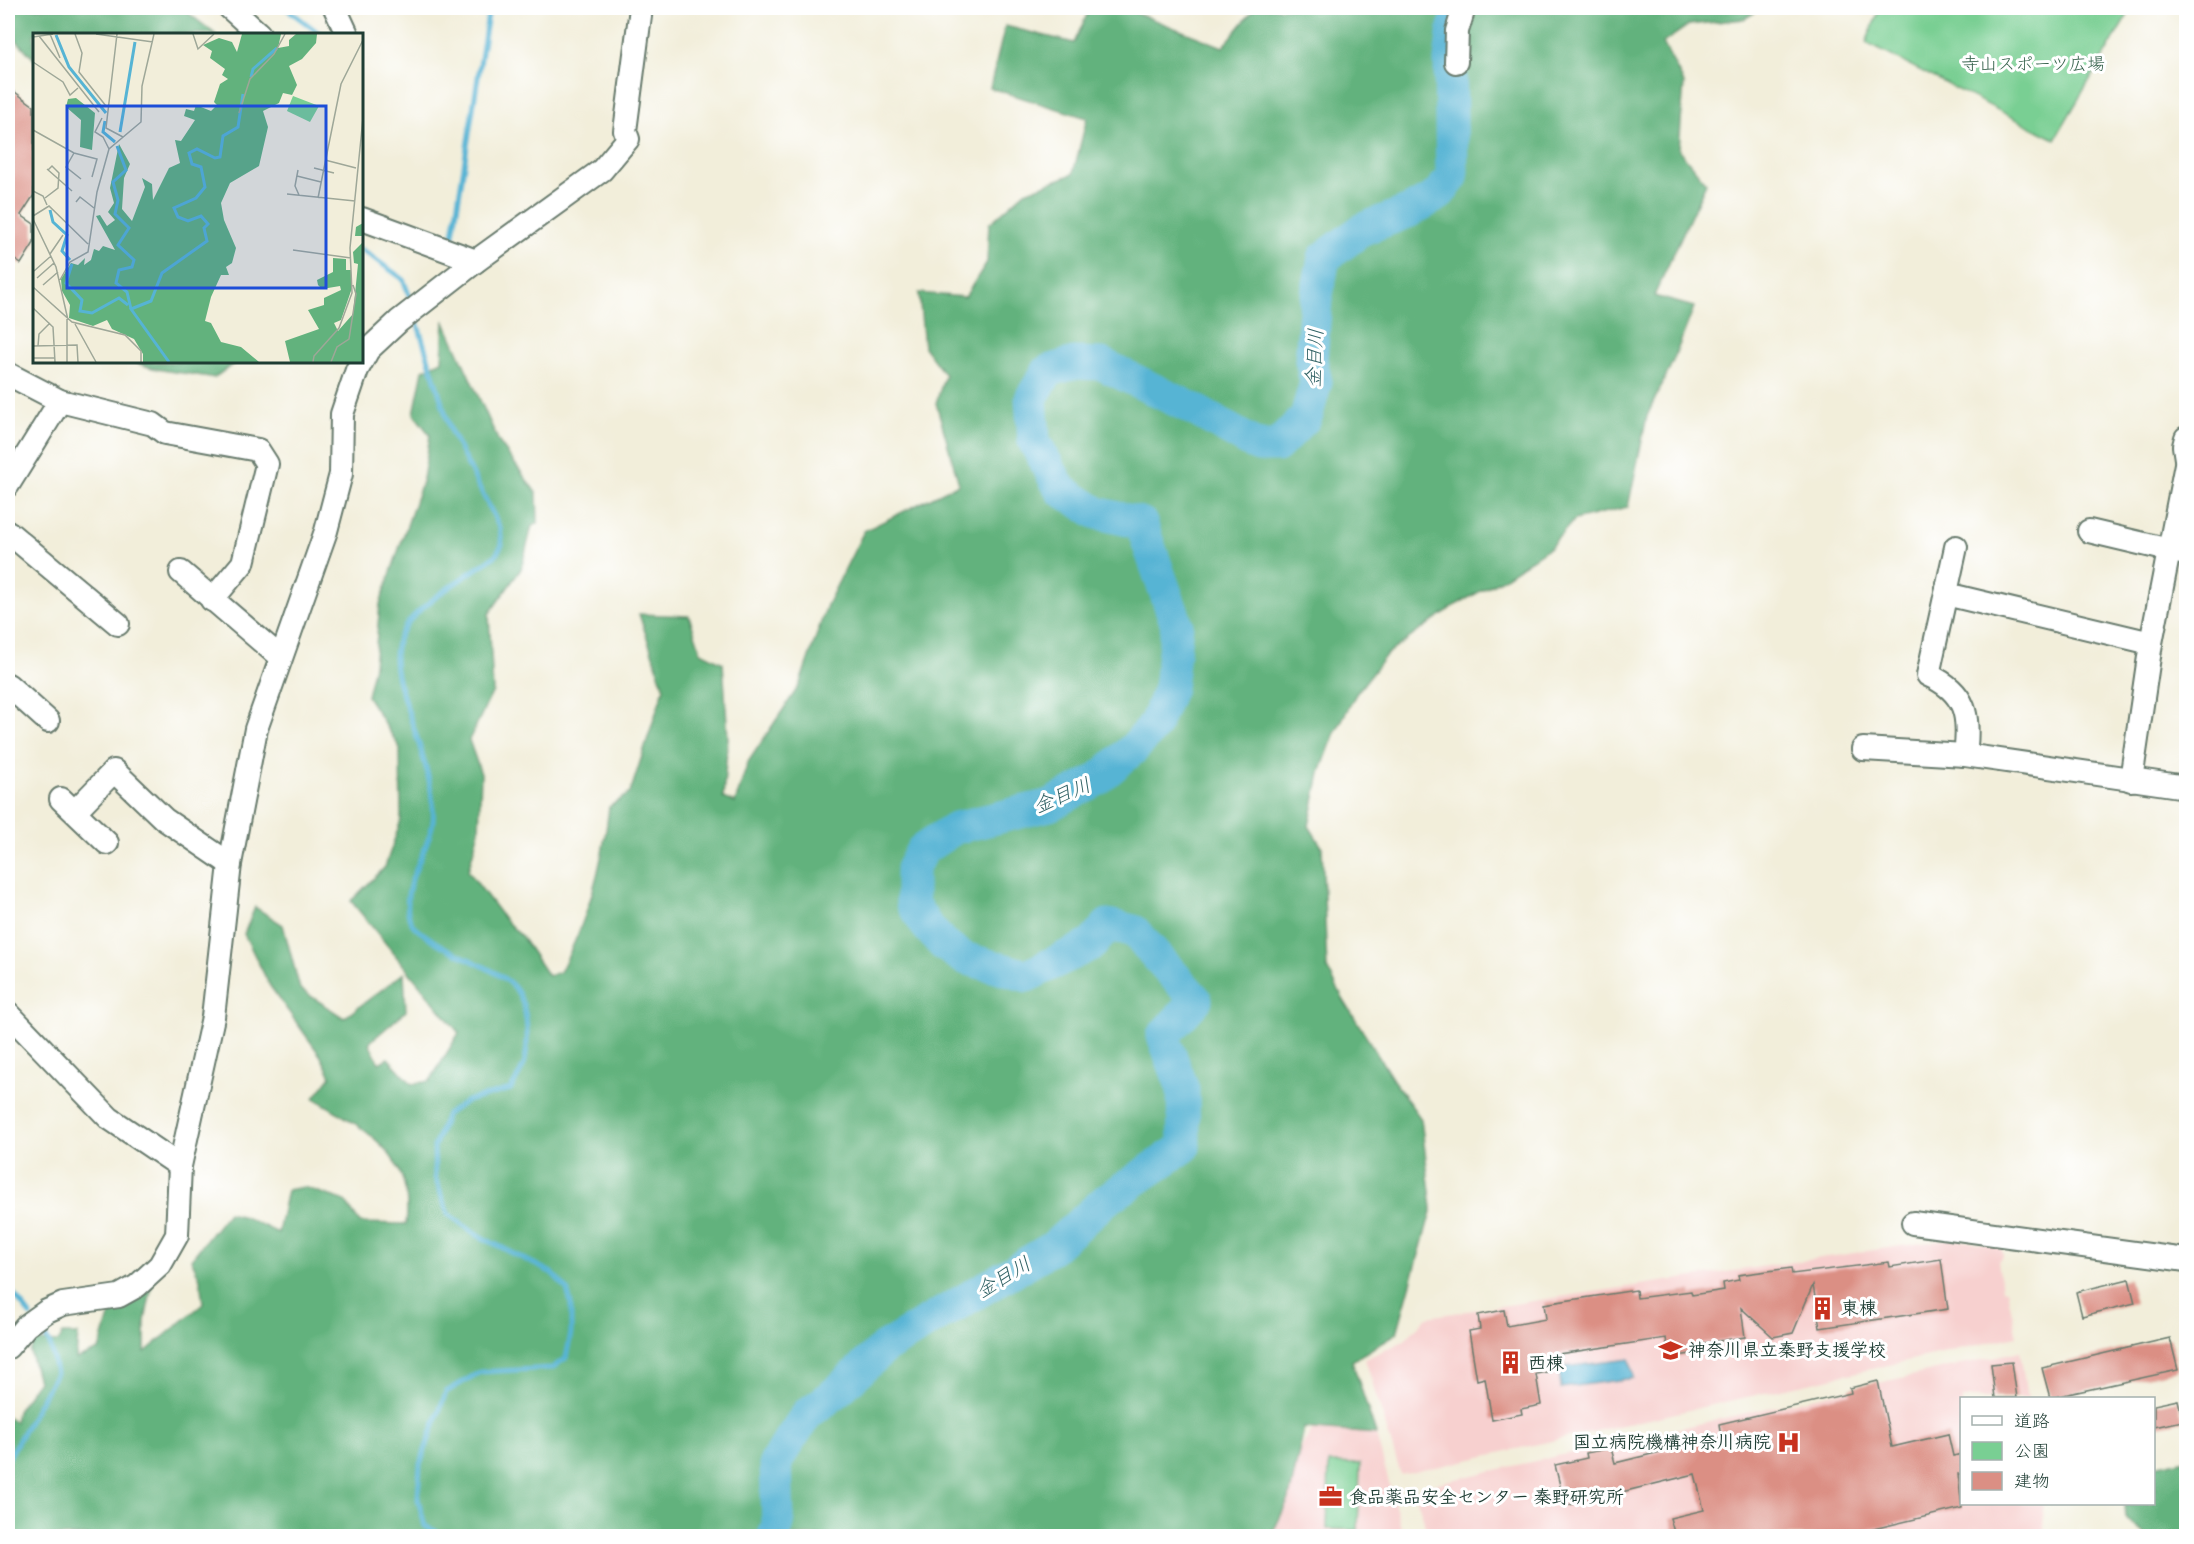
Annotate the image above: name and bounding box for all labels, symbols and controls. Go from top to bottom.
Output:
inset map [33,33,363,363]
park label: 寺山スポーツ広場 [1961,54,2105,75]
water label: 金目川 [1301,327,1329,389]
water label: 金目川 [1030,773,1095,819]
water label: 金目川 [972,1252,1035,1304]
building icon: 東棟 [1810,1295,1836,1321]
place label: 東棟 [1841,1298,1877,1319]
school or university icon: 神奈川県立秦野支援学校 [1657,1337,1683,1363]
place label: 神奈川県立秦野支援学校 [1688,1340,1886,1361]
building icon: 西棟 [1497,1350,1523,1376]
place label: 西棟 [1528,1353,1564,1374]
legend [1960,1397,2155,1505]
text: 道路 [2014,1411,2050,1432]
hospital icon: 国立病院機構神奈川病院 [1776,1429,1802,1455]
place label: 国立病院機構神奈川病院 [1573,1432,1771,1453]
text: 公園 [2014,1441,2050,1462]
text: 建物 [2014,1471,2050,1492]
office icon: 食品薬品安全センター 秦野研究所 [1318,1484,1344,1510]
place label: 食品薬品安全センター 秦野研究所 [1349,1487,1624,1508]

